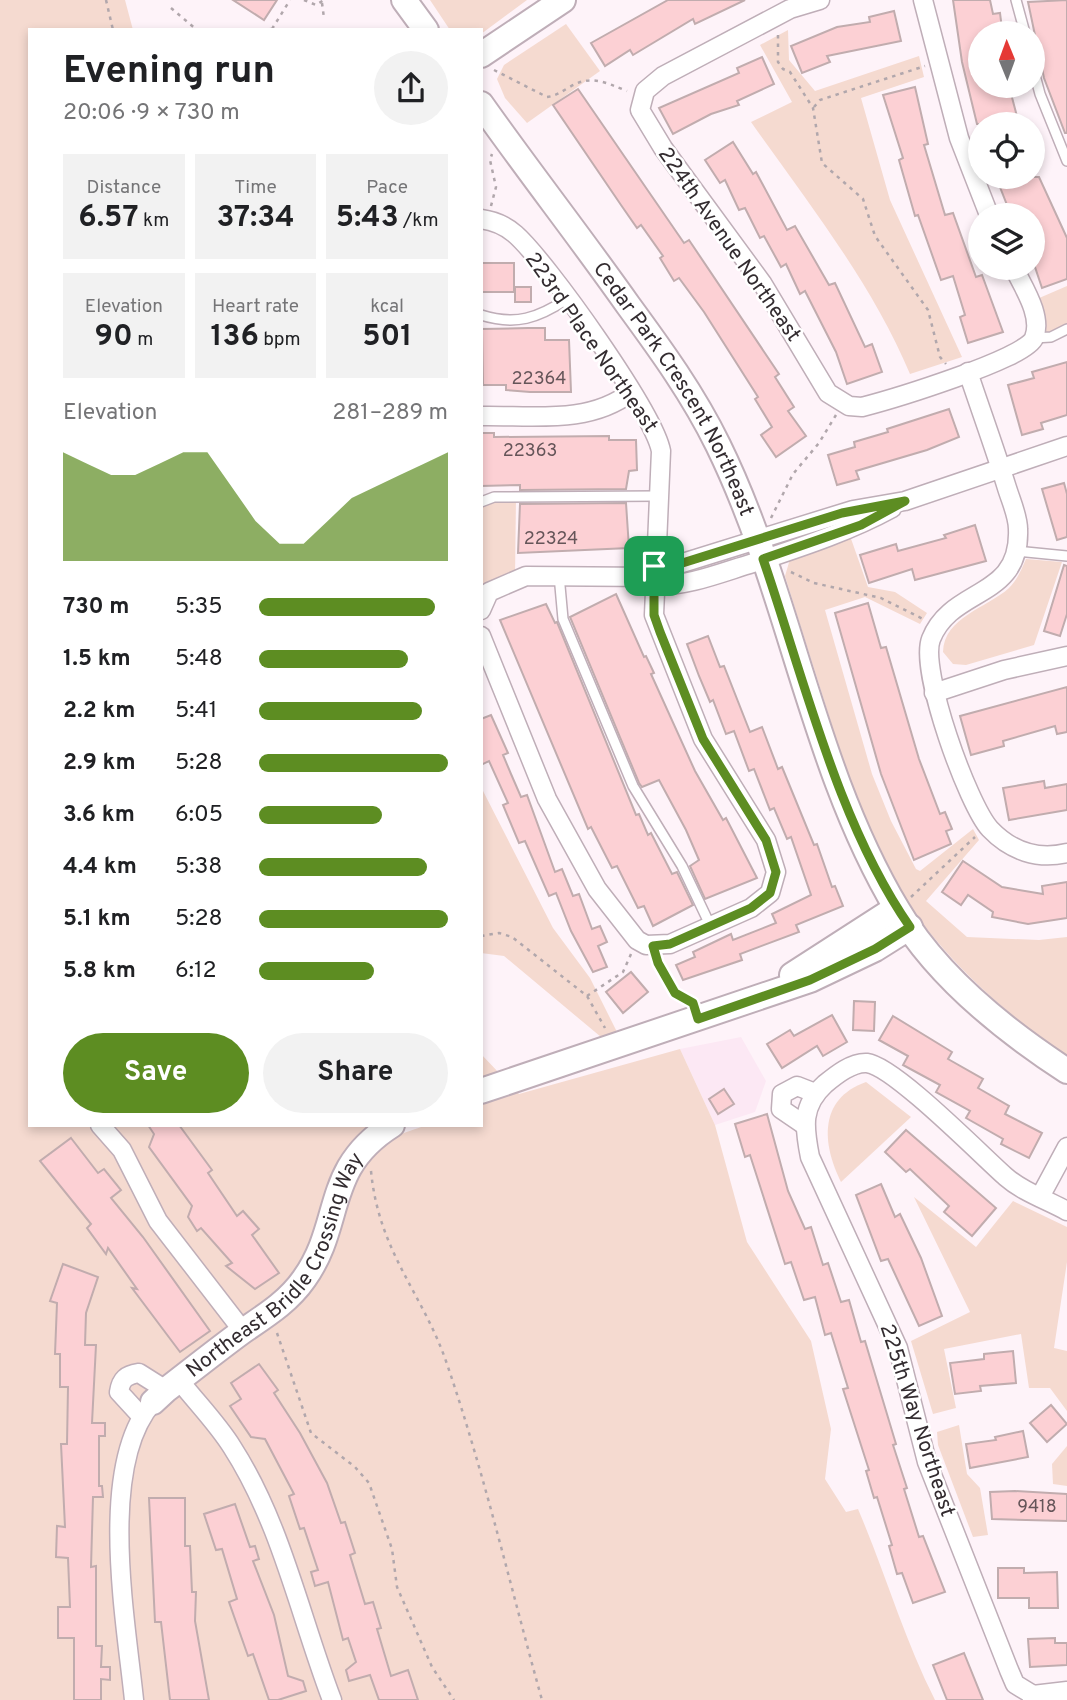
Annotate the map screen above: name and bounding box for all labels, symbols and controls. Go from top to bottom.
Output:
north arrow [968,21,1045,98]
map controls [968,21,1045,280]
text: Evening run [63,48,275,97]
button: share [374,51,448,125]
text: 20:06 · 9 × 730 m [63,99,240,128]
button: locate [968,112,1045,189]
street label: 224th Avenue Northeast [651,142,806,347]
text: Distance [87,176,161,200]
text: Time [234,176,277,200]
text: Pace [366,176,408,200]
text: 6.57 [78,200,139,237]
text: 37:34 [216,200,295,237]
text: 5:43 [336,200,399,237]
button: layers [968,203,1045,280]
text: km [139,209,169,233]
text: /km [399,209,439,233]
street label: 223rd Place Northeast [518,247,663,438]
street label: Cedar Park Crescent Northeast [586,257,759,520]
text: Elevation [85,295,163,319]
text: Heart rate [212,295,299,319]
text: kcal [370,295,404,319]
text: 90 [94,319,133,356]
text: 136 [210,319,259,356]
text: 501 [362,319,412,356]
text: m [133,328,153,352]
text: bpm [259,328,301,352]
house number: 22364 [512,368,566,391]
text: Elevation [63,399,158,428]
text: 281–289 m [332,399,448,428]
house number: 22363 [503,440,557,463]
house number: 22324 [524,528,578,551]
pin [624,536,684,596]
icon: arrive [635,547,673,585]
text: 730 m [63,593,129,622]
text: 5:35 [175,593,223,622]
text: 1.5 km [63,645,131,674]
text: 5:48 [175,645,223,674]
text: 2.2 km [63,697,136,726]
text: 5:41 [175,697,217,726]
text: 2.9 km [63,749,136,778]
text: 5:28 [175,749,223,778]
text: 3.6 km [63,801,135,830]
text: 6:05 [175,801,223,830]
text: 4.4 km [63,853,137,882]
text: 5:38 [175,853,222,882]
text: 5.1 km [63,905,131,934]
text: 5:28 [175,905,223,934]
text: 5.8 km [63,957,136,986]
text: 6:12 [175,957,217,986]
button: Save [63,1033,249,1113]
button: Share [263,1033,448,1113]
street label: Northeast Bridle Crossing Way [181,1148,370,1384]
street label: 225th Way Northeast [873,1321,961,1520]
house number: 9418 [1017,1496,1057,1519]

